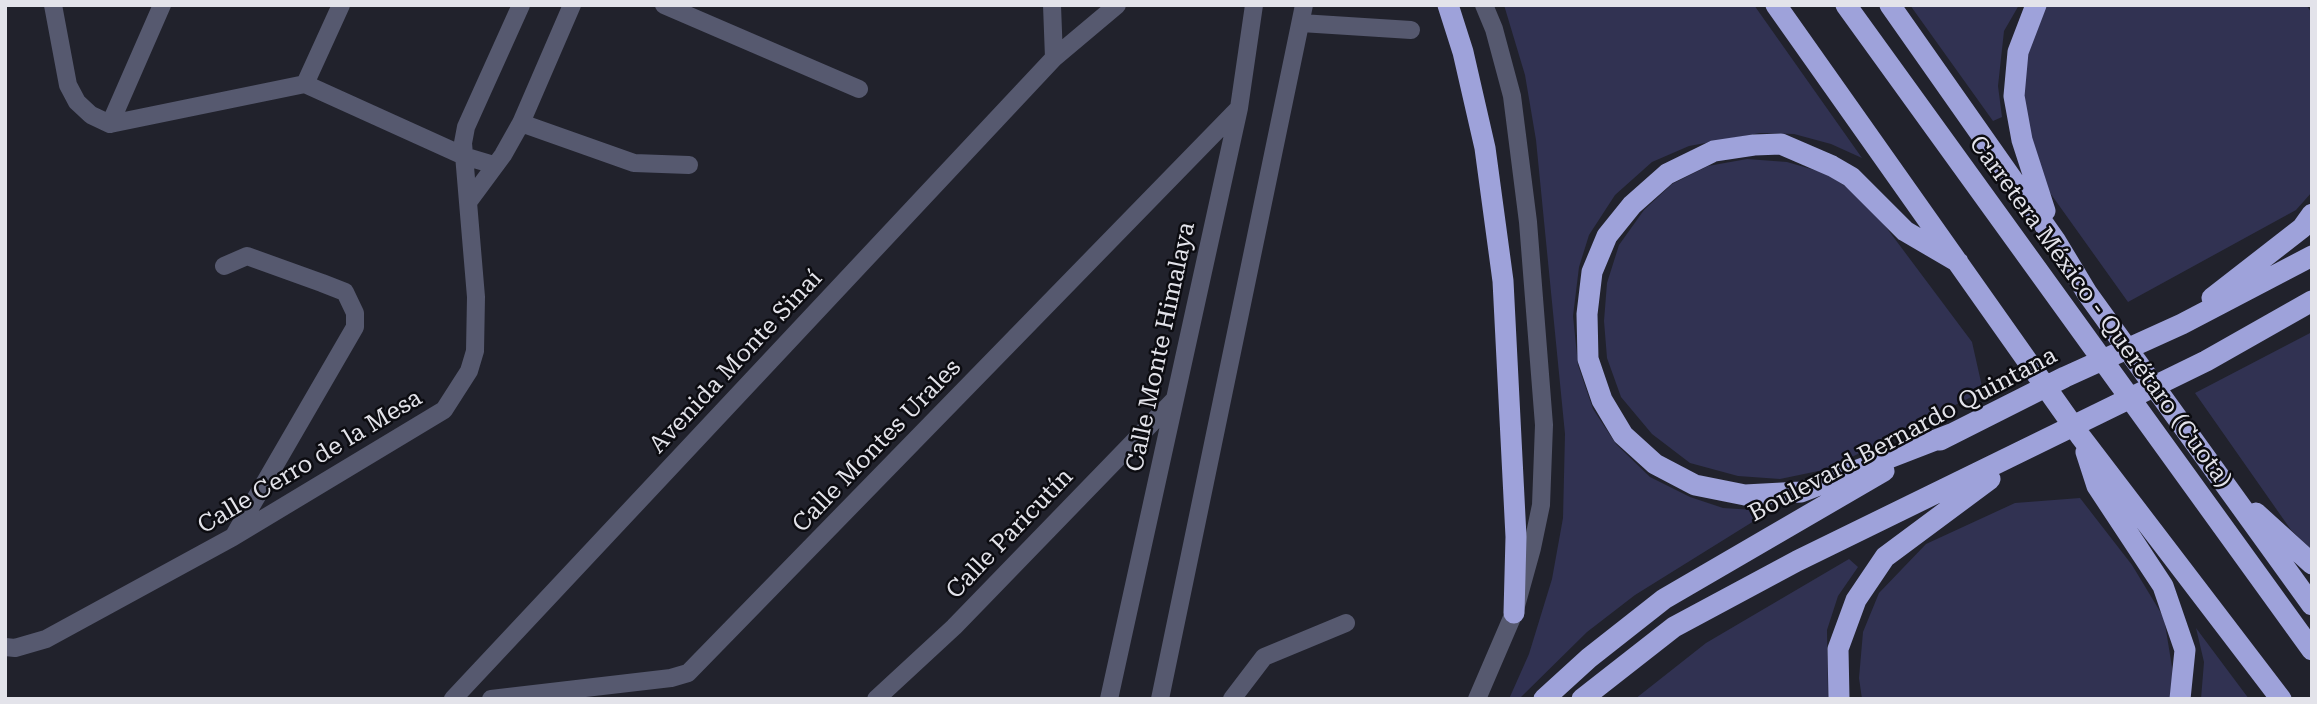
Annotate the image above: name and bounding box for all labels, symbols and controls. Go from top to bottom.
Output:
street label: Carretera México - Querétaro (Cuota) [1962,130,2238,494]
street label: Calle Monte Himalaya [1120,220,1202,474]
street label: Avenida Monte Sinaí [644,264,828,460]
street label: Boulevard Bernardo Quintana [1744,341,2062,529]
street label: Calle Montes Urales [787,353,967,539]
street label: Calle Cerro de la Mesa [193,384,427,540]
street label: Calle Paricutín [941,463,1079,605]

